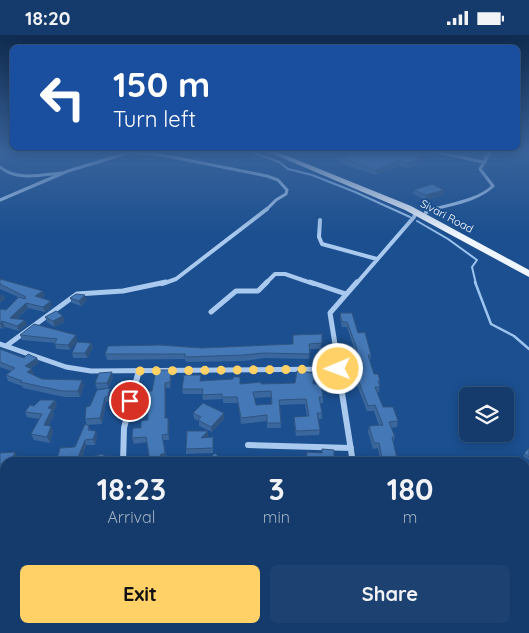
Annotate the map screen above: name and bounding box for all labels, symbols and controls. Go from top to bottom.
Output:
text: 18:20 [25,6,70,30]
text: 150 m [113,62,210,106]
icon: left [30,65,95,130]
text: Turn left [113,105,196,133]
street label: Sivari Road [418,196,476,236]
position arrow [311,342,363,394]
pin [109,380,151,422]
icon: arrive [116,387,144,415]
map controls [459,387,514,442]
button: layers [459,387,514,442]
text: 18:23 [97,470,166,508]
text: 3 [268,470,285,508]
text: 180 [387,470,433,508]
text: Arrival [107,507,155,527]
text: min [263,507,290,527]
text: m [403,507,417,527]
button: Exit [20,565,260,623]
button: Share [270,565,510,623]

